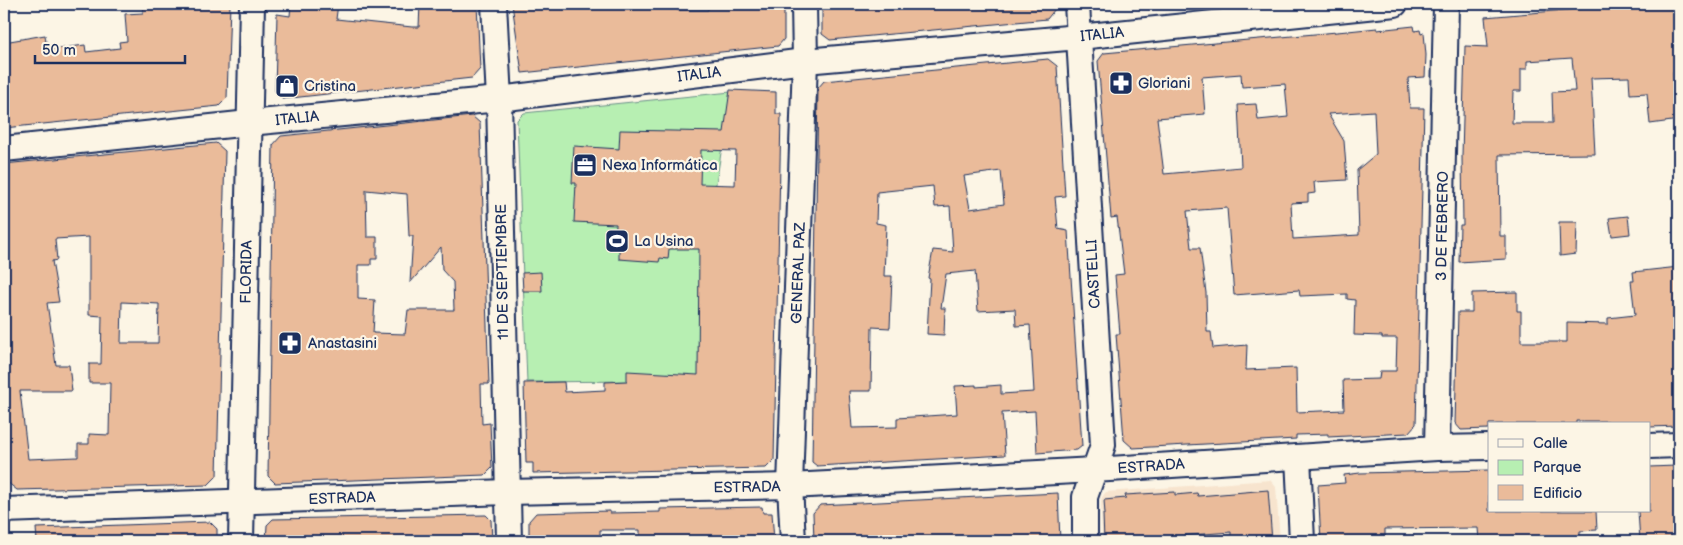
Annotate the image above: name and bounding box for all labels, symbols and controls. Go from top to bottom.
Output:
street label: ITALIA [1079,23,1126,46]
scale bar [35,32,185,64]
text: 50 m [42,41,76,60]
street label: ITALIA [676,62,723,87]
pharmacy icon: Gloriani [1108,70,1134,96]
shop icon: Cristina [274,73,300,99]
place label: Gloriani [1138,74,1190,93]
place label: Cristina [304,77,356,96]
street label: ITALIA [274,107,321,130]
office icon: Nexa Informática [572,152,598,178]
place label: Nexa Informática [602,156,718,175]
street label: 3 DE FEBRERO [1432,171,1453,281]
street label: 11 DE SEPTIEMBRE [492,204,513,340]
street label: GENERAL PAZ [787,221,810,324]
sports icon: La Usina [604,228,630,254]
place label: La Usina [634,232,694,251]
street label: CASTELLI [1082,238,1105,309]
street label: FLORIDA [236,239,257,304]
pharmacy icon: Anastasini [277,330,303,356]
place label: Anastasini [308,334,377,353]
legend [1488,422,1650,512]
text: Calle [1533,434,1568,453]
street label: ESTRADA [1117,455,1186,478]
text: Parque [1533,458,1582,477]
street label: ESTRADA [713,477,782,498]
text: Edificio [1533,484,1582,503]
street label: ESTRADA [308,488,377,509]

